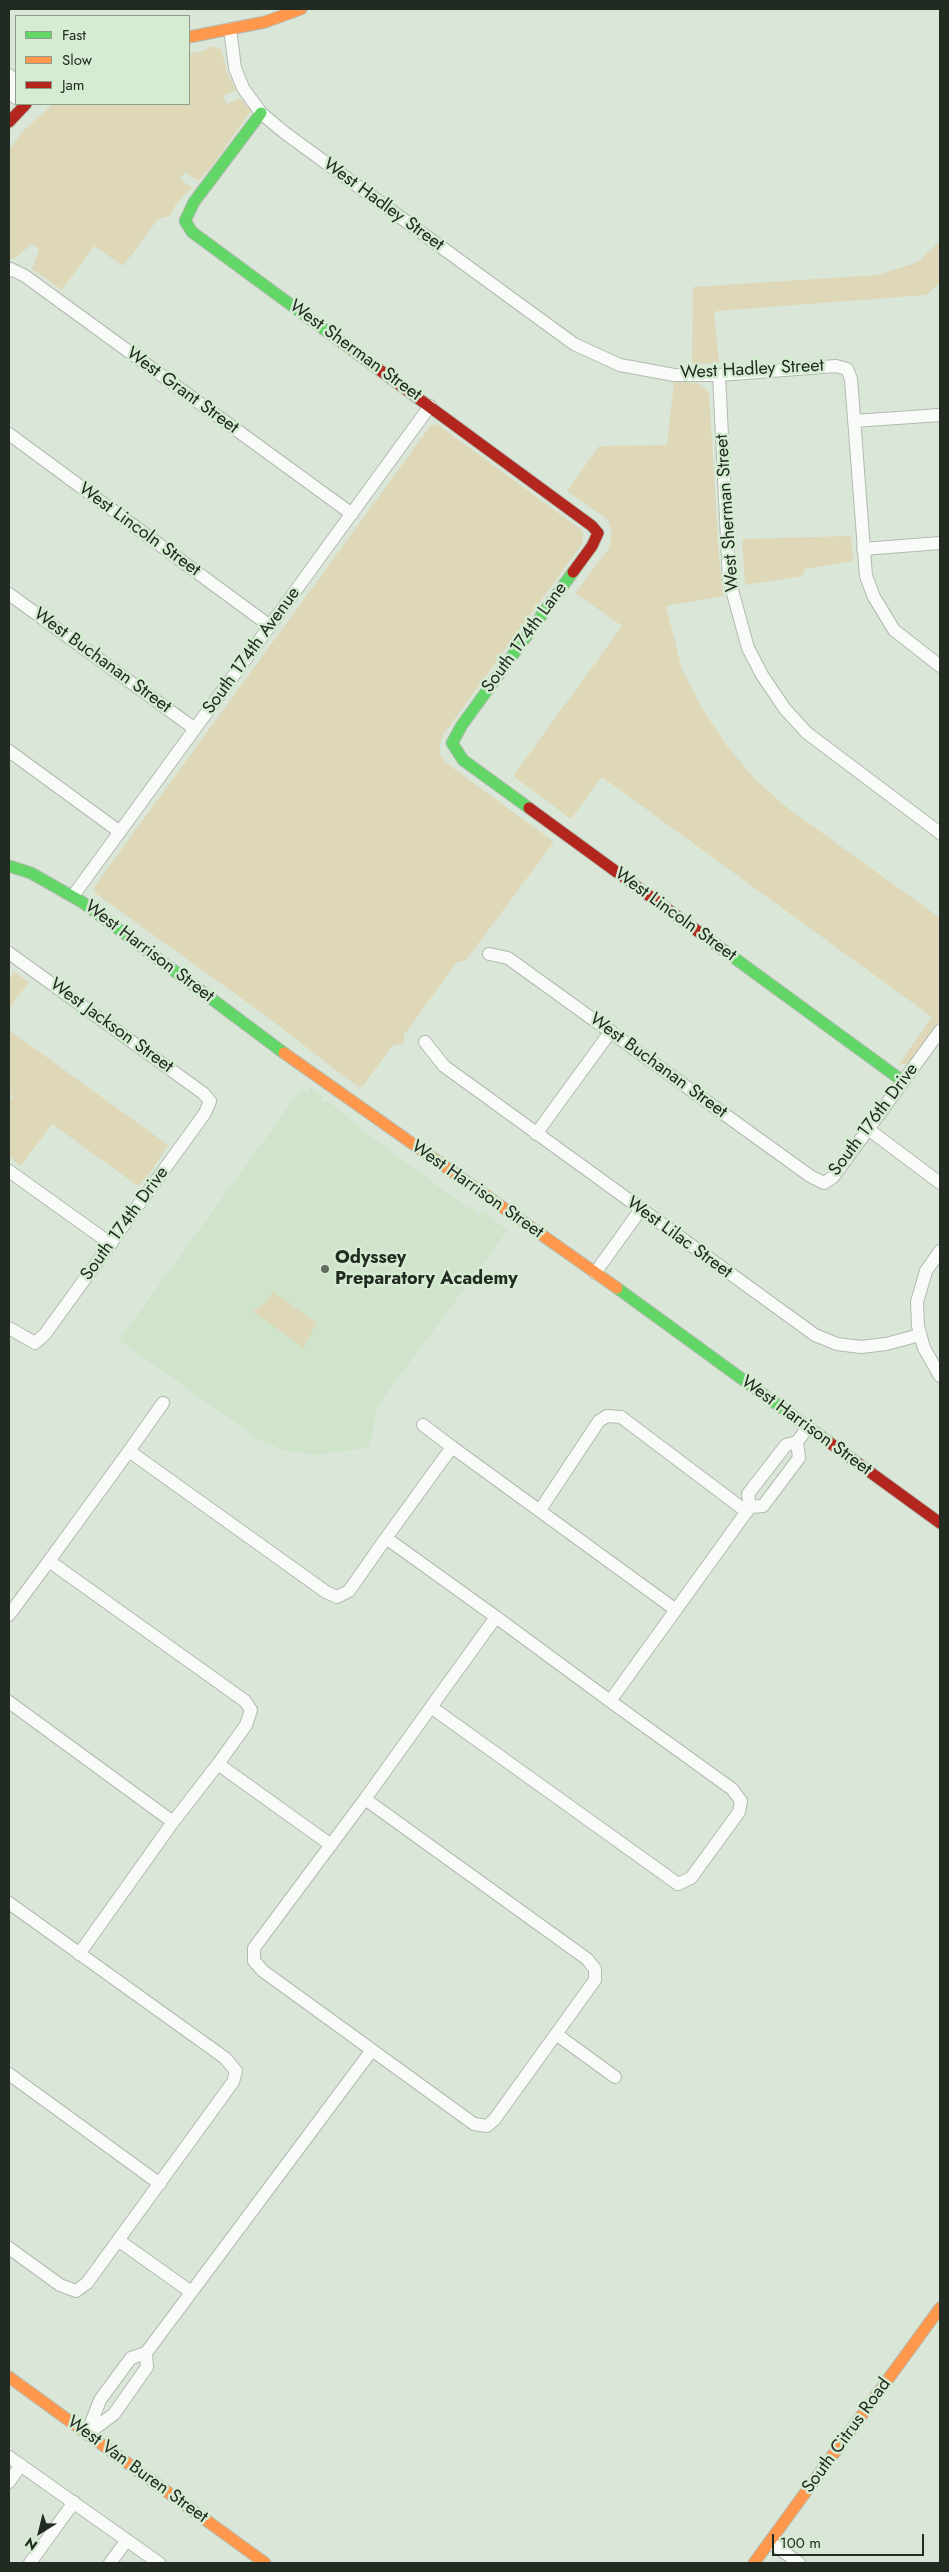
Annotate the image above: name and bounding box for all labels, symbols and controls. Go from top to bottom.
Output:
legend [15,15,190,105]
text: Fast [62,24,86,46]
text: Slow [62,49,92,71]
text: Jam [62,74,85,96]
street label: West Hadley Street [318,154,448,256]
street label: West Sherman Street [285,296,425,406]
street label: West Grant Street [122,343,242,439]
street label: West Hadley Street [680,355,824,385]
street label: West Sherman Street [712,433,744,593]
street label: West Lincoln Street [74,479,204,581]
street label: South 174th Lane [478,579,572,697]
street label: South 174th Avenue [199,583,305,719]
street label: West Buchanan Street [29,604,175,718]
street label: West Lincoln Street [610,864,740,966]
street label: West Harrison Street [80,896,218,1008]
street label: West Jackson Street [45,974,177,1078]
street label: West Buchanan Street [585,1009,731,1123]
street label: South 176th Drive [825,1059,923,1181]
street label: West Harrison Street [407,1136,547,1244]
street label: South 174th Drive [76,1163,174,1285]
street label: West Lilac Street [622,1192,736,1284]
place label: Odyssey Preparatory Academy [335,1248,518,1290]
marker: Odyssey Preparatory Academy [319,1263,331,1275]
street label: West Harrison Street [737,1371,875,1481]
street label: South Citrus Road [798,2374,896,2498]
street label: West Van Buren Street [62,2412,212,2528]
north arrow [15,2507,65,2557]
scale bar [774,2524,926,2556]
text: 100 m [780,2532,821,2554]
text: N [21,2533,42,2555]

